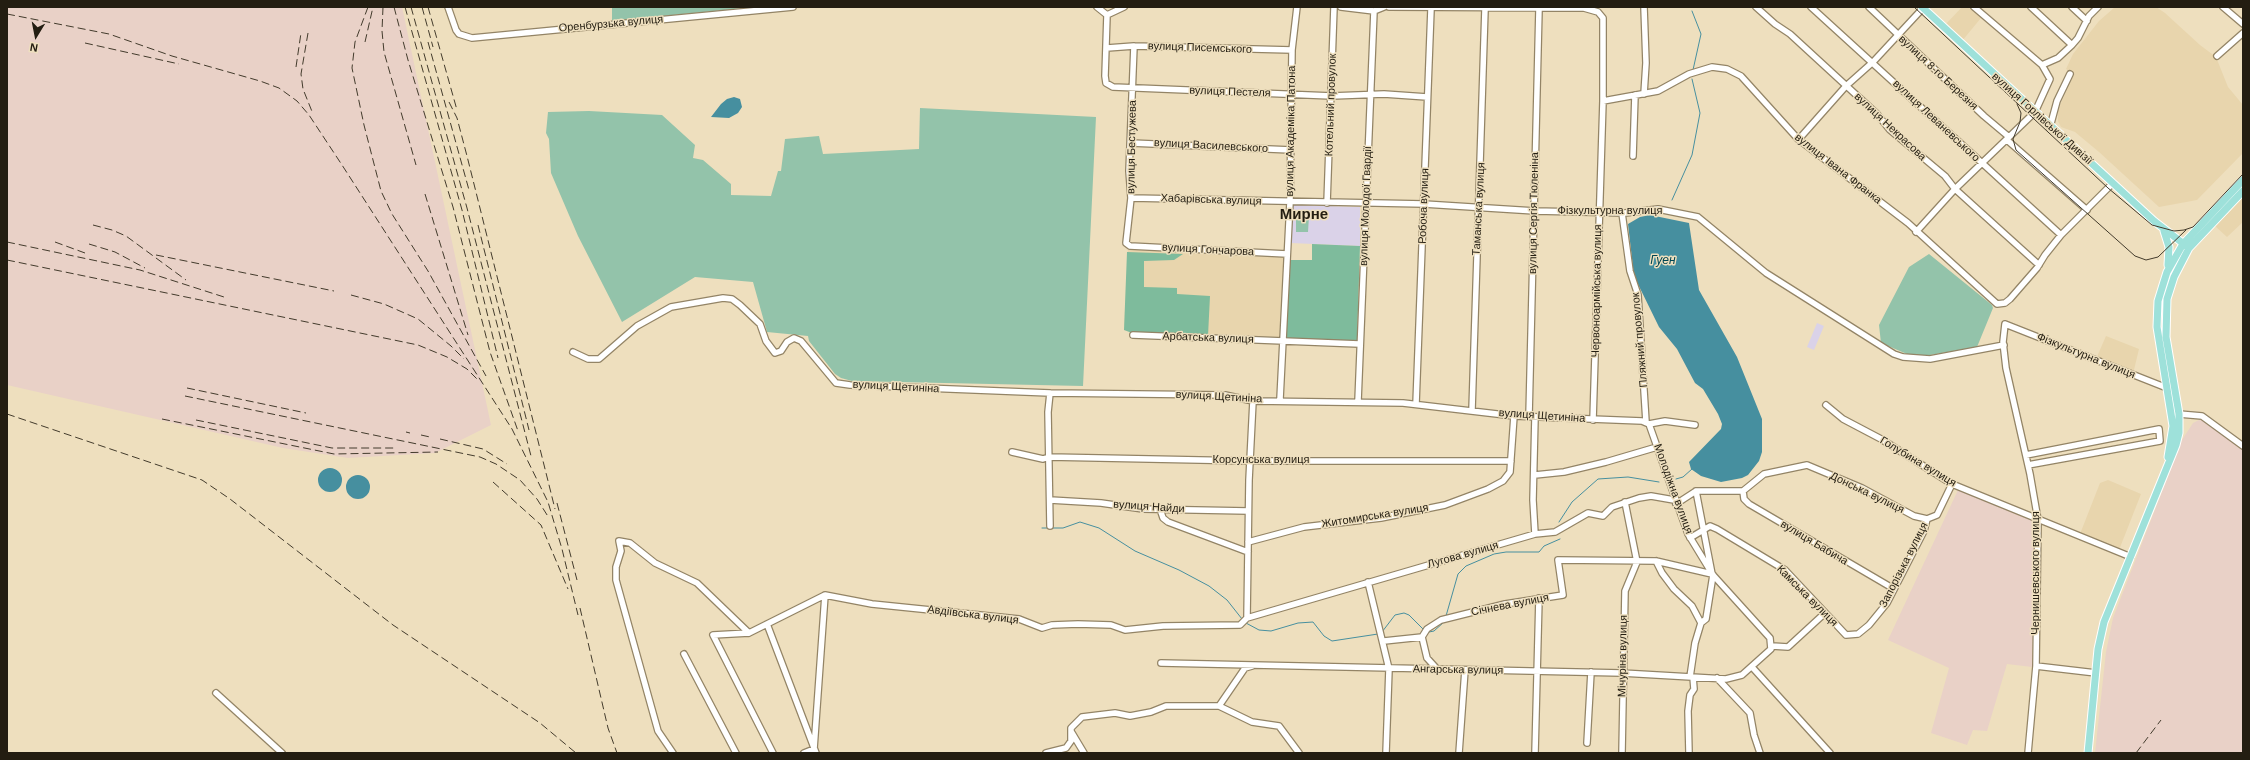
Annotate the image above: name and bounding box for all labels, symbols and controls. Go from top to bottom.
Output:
street label: Оренбурзька вулиця [558,13,664,35]
north arrow [16,16,56,56]
street label: вулиця 8-го Березня [1896,33,1980,113]
street label: вулиця Писемського [1148,40,1252,56]
text: N [29,41,39,54]
street label: Котельний провулок [1323,53,1339,157]
street label: вулиця Академіка Патона [1283,65,1299,197]
street label: вулиця Горлівської Дивізії [1989,70,2095,168]
street label: вулиця Леваневського [1890,77,1982,165]
street label: вулиця Пестеля [1189,84,1271,100]
street label: вулиця Некрасова [1851,90,1929,164]
street label: вулиця Бестужева [1125,100,1139,194]
street label: вулиця Івана Франка [1792,131,1884,207]
street label: вулиця Василевського [1154,136,1268,156]
street label: вулиця Молодої Гвардії [1357,146,1375,266]
street label: вулиця Сергія Тюленіна [1526,152,1542,274]
street label: Таманська вулиця [1470,162,1488,256]
street label: Робоча вулиця [1416,168,1432,244]
street label: Хабарівська вулиця [1160,192,1262,208]
street label: Фізкультурна вулиця [1558,204,1662,218]
district label: Мирне [1280,206,1328,224]
street label: Червоноармійська вулиця [1589,224,1605,358]
street label: вулиця Гончарова [1162,241,1254,259]
water label: Гуен [1650,254,1676,268]
street label: Пляжний провулок [1629,292,1651,388]
street label: Арбатська вулиця [1162,330,1254,346]
street label: Фізкультурна вулиця [2035,330,2137,382]
street label: вулиця Щетиніна [852,378,940,396]
street label: вулиця Щетиніна [1175,388,1263,406]
street label: вулиця Щетиніна [1498,406,1586,426]
street label: Голубина вулиця [1878,434,1958,490]
street label: Молодіжна вулиця [1651,442,1695,536]
street label: Корсунська вулиця [1213,453,1309,467]
street label: Донська вулиця [1828,469,1906,517]
street label: вулиця Найди [1113,498,1185,516]
street label: Житомирська вулиця [1320,501,1430,531]
street label: Чернишевського вулиця [2029,511,2043,635]
street label: вулиця Бабича [1778,518,1850,568]
street label: Запорізька вулиця [1877,520,1931,610]
street label: Лугова вулиця [1426,539,1500,571]
street label: Камська вулиця [1774,563,1840,629]
street label: Січнева вулиця [1470,591,1550,619]
street label: Авдіївська вулиця [927,603,1019,627]
street label: Мічуріна вулиця [1616,615,1630,697]
street label: Ангарська вулиця [1413,663,1503,677]

